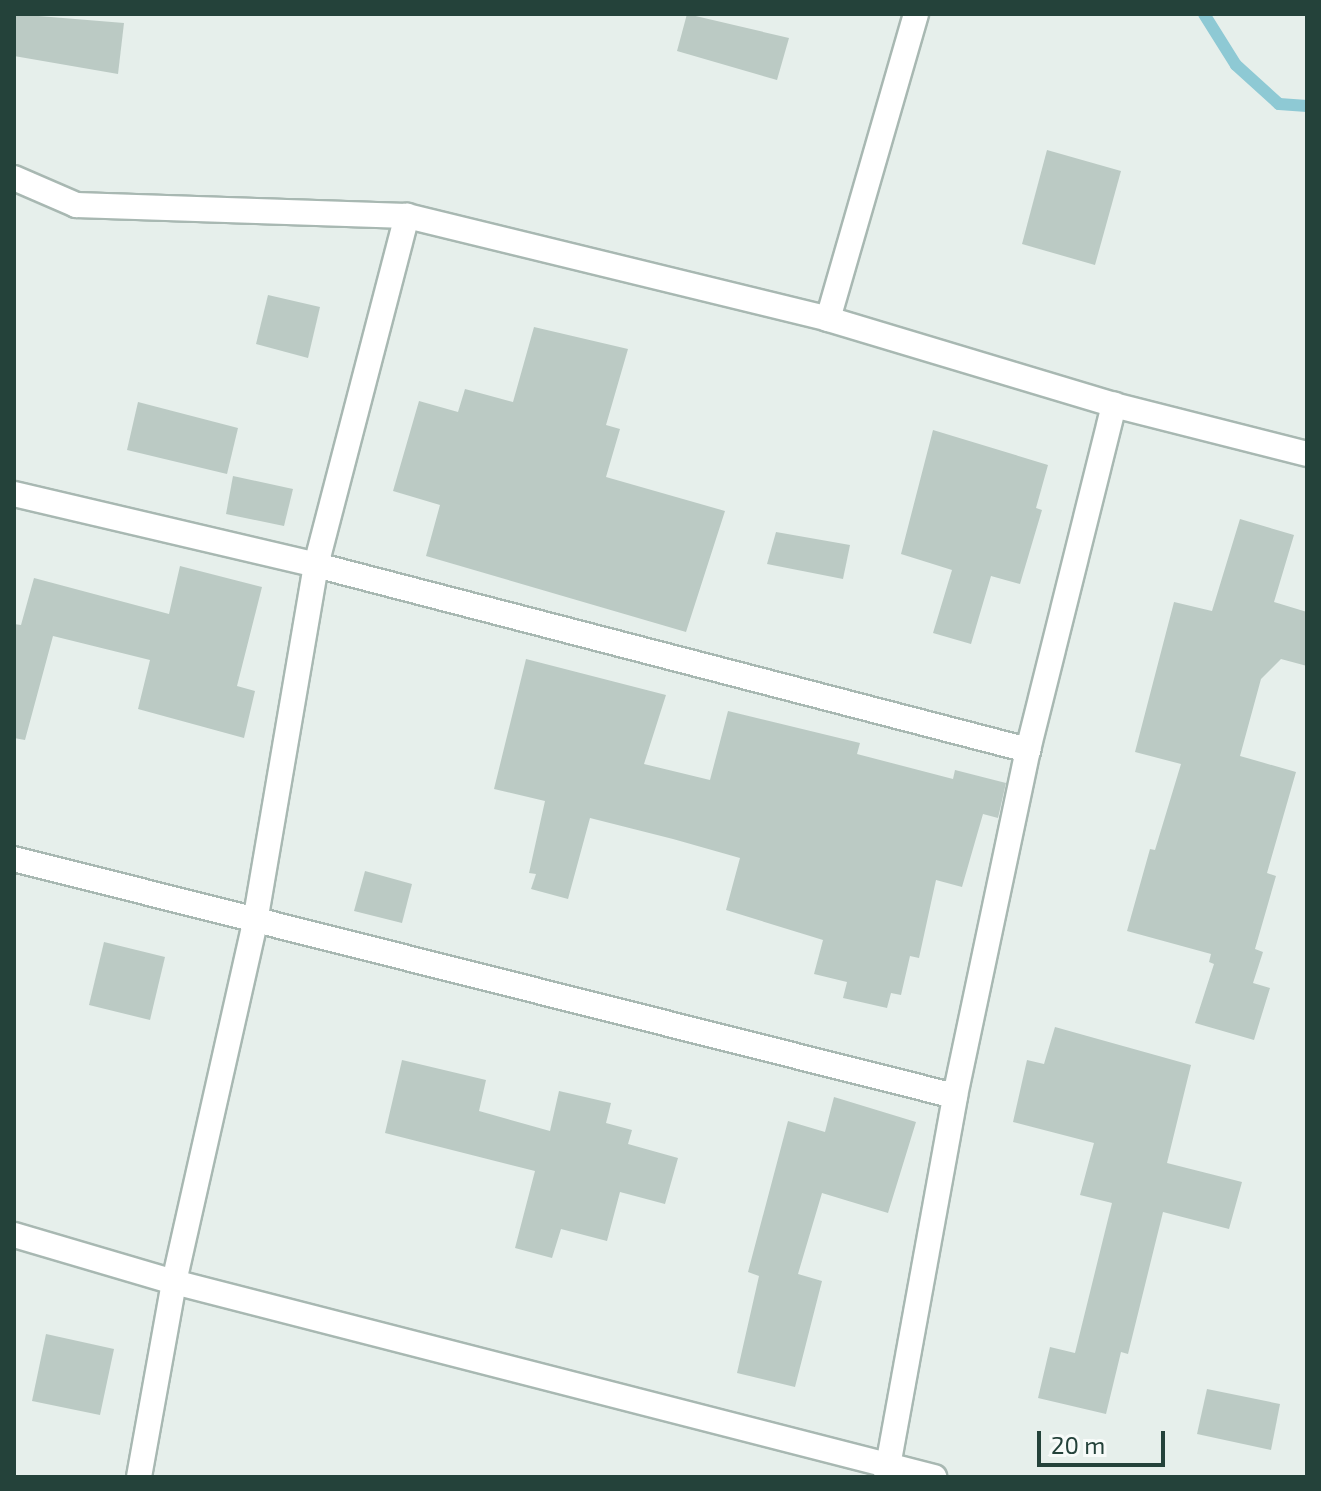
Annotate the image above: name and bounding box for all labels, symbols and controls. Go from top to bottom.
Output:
scale bar [1041,1415,1169,1465]
text: 20 m [1051,1430,1105,1459]

